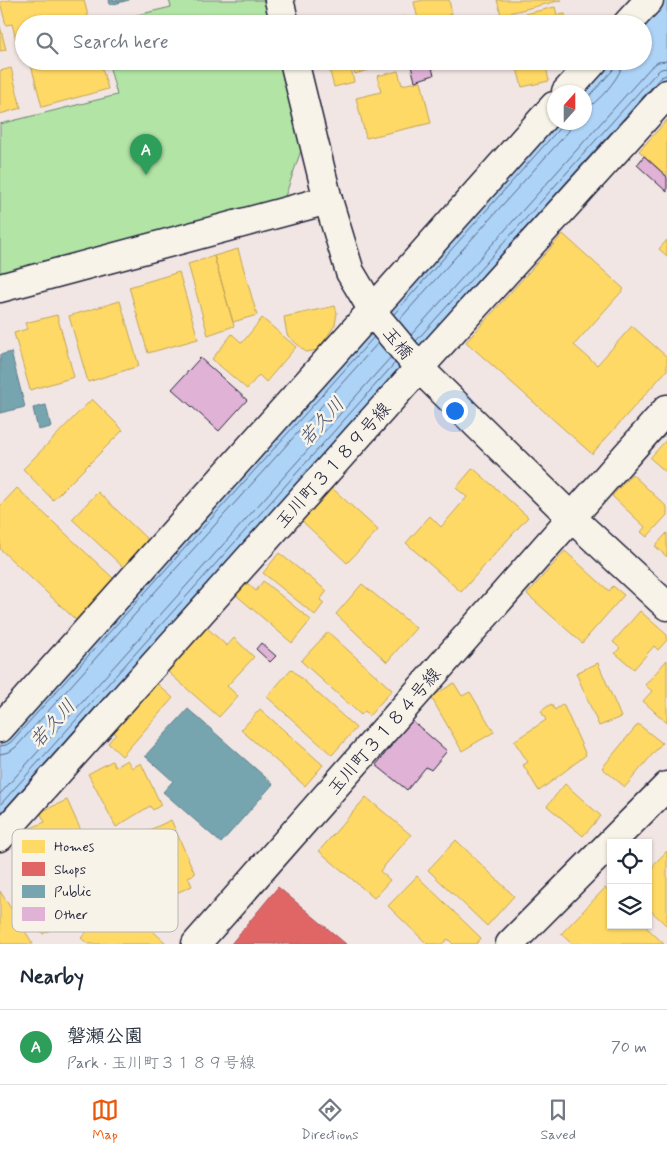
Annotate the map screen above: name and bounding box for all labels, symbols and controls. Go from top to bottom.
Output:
search box [15,15,652,70]
icon: search [33,29,61,57]
text: Search here [73,30,169,55]
north arrow [547,85,592,130]
pin: A [130,134,162,175]
street label: 玉橋 [377,322,418,365]
water label: 若久川 [294,392,350,452]
street label: 玉川町３１８９号線 [271,397,397,534]
your location [442,398,468,424]
street label: 玉川町３１８４号線 [323,663,447,801]
water label: 若久川 [25,694,81,754]
legend [12,829,178,932]
text: Homes [54,838,95,856]
map controls [607,839,652,929]
button: locate [607,839,652,884]
text: Shops [54,861,86,879]
text: Public [54,883,91,901]
button: layers [607,884,652,929]
text: Other [54,906,88,924]
text: Nearby [20,963,84,991]
text: 磐瀬公園 [67,1024,143,1049]
text: A [31,1037,41,1058]
text: 70 m [611,1037,647,1058]
text: Park · 玉川町３１８９号線 [67,1053,255,1074]
tab: Map [91,1096,119,1144]
tab: Directions [301,1096,359,1144]
tab: Saved [541,1096,576,1144]

